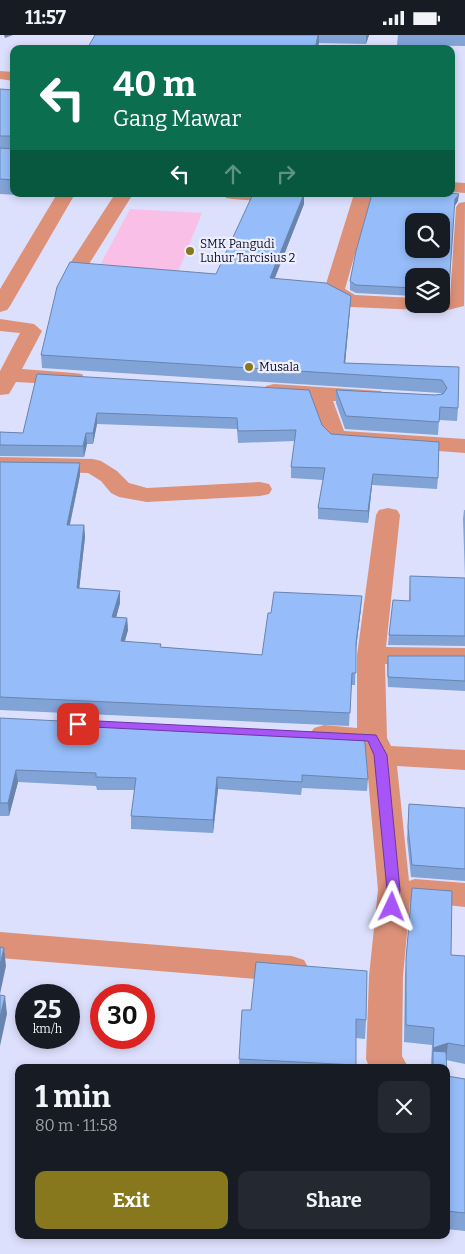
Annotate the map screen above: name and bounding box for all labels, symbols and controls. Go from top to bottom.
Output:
text: 11:57 [25,6,66,29]
text: 40 m [113,63,196,105]
icon: left [30,65,95,130]
text: Gang Mawar [113,105,241,132]
icon: left [166,160,194,188]
icon: ahead [219,160,247,188]
icon: right [272,160,300,188]
map controls [405,213,450,313]
button: search [405,213,450,258]
place label: SMK Pangudi Luhur Tarcisius 2 [200,237,295,265]
marker: SMK Pangudi Luhur Tarcisius 2 [184,245,196,257]
button: layers [405,268,450,313]
place label: Musala [259,360,300,374]
marker: Musala [243,361,255,373]
pin [57,703,99,745]
icon: arrive [64,710,92,738]
position arrow [365,880,417,932]
speed limit sign: 30 [90,984,155,1049]
text: 25 [34,995,61,1025]
text: km/h [33,1022,62,1036]
text: 1 min [35,1079,111,1115]
button: close [378,1081,430,1133]
text: 80 m · 11:58 [35,1116,118,1135]
button: Exit [35,1171,228,1229]
button: Share [238,1171,430,1229]

